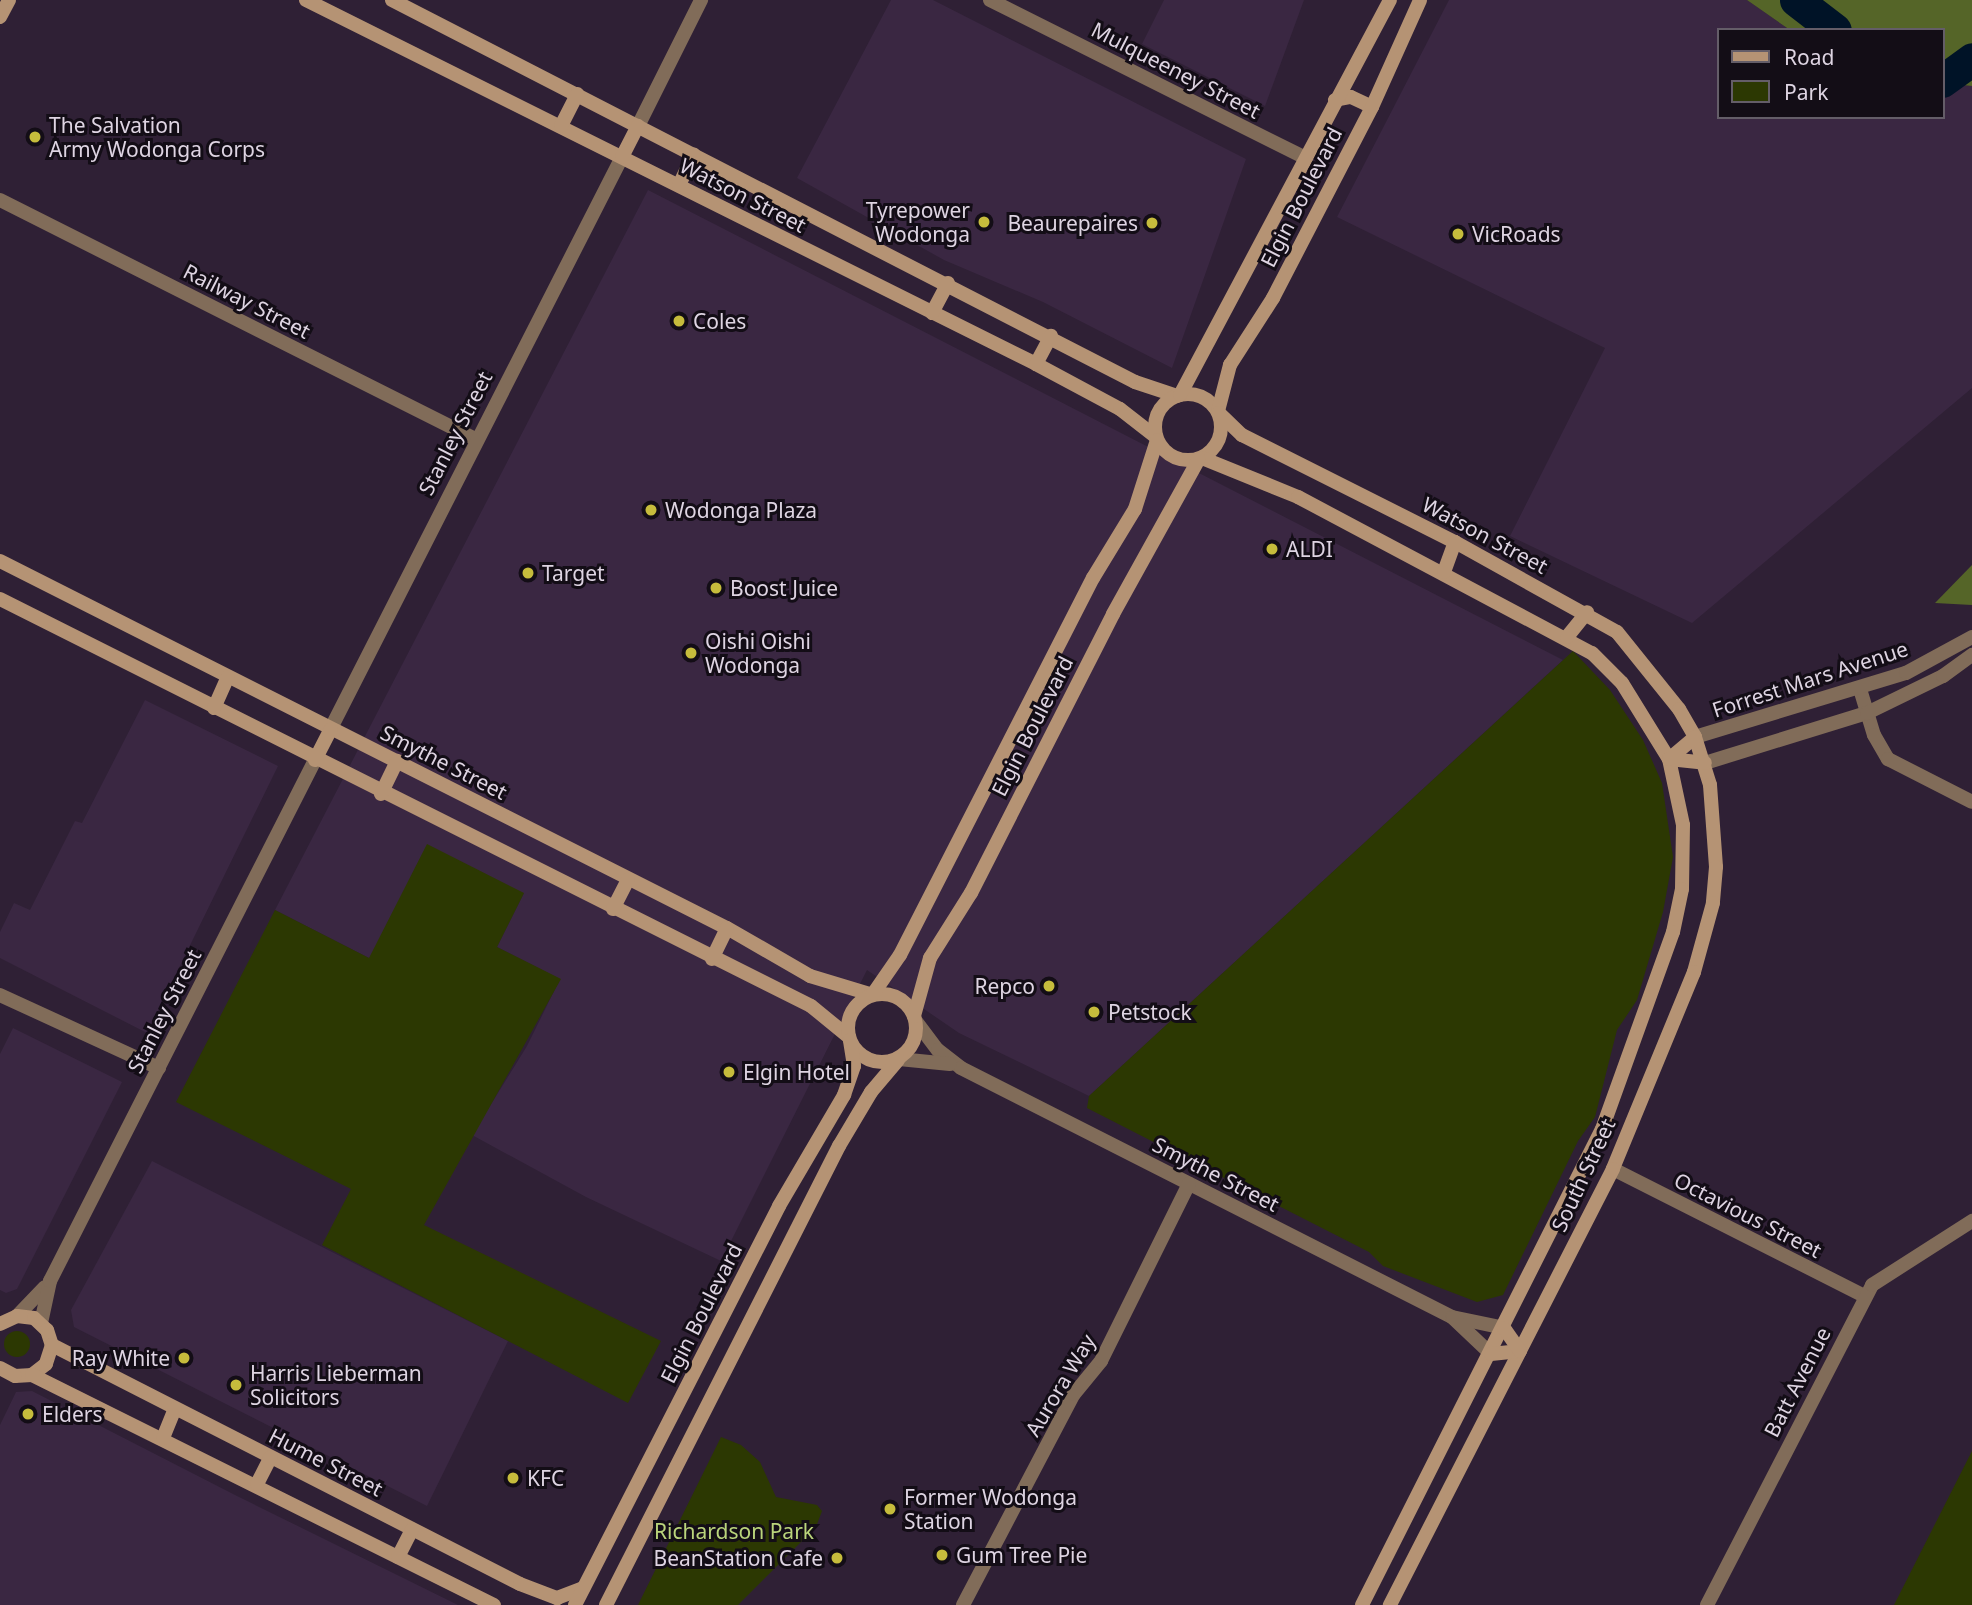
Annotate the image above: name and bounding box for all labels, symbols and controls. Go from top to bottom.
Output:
street label: Mulqueeney Street [1087,17,1265,123]
legend [1716,28,1944,119]
text: Road [1784,43,1834,71]
text: Park [1784,78,1828,106]
place label: The Salvation Army Wodonga Corps [49,112,265,162]
street label: Elgin Boulevard [1255,123,1347,271]
marker: The Salvation Army Wodonga Corps [27,129,43,145]
street label: Watson Street [676,152,810,238]
place label: Tyrepower Wodonga [866,197,970,247]
place label: Beaurepaires [1007,210,1138,236]
marker: Tyrepower Wodonga [976,214,992,230]
marker: Beaurepaires [1144,215,1160,231]
place label: VicRoads [1472,221,1561,247]
marker: VicRoads [1450,226,1466,242]
street label: Railway Street [179,258,315,344]
place label: Coles [693,308,746,334]
marker: Coles [671,313,687,329]
street label: Stanley Street [413,367,497,499]
street label: Watson Street [1418,491,1552,579]
place label: Wodonga Plaza [665,497,817,523]
marker: Wodonga Plaza [643,502,659,518]
place label: ALDI [1286,536,1333,562]
marker: ALDI [1264,541,1280,557]
place label: Target [542,560,605,586]
marker: Target [520,565,536,581]
place label: Boost Juice [730,575,838,601]
marker: Boost Juice [708,580,724,596]
place label: Oishi Oishi Wodonga [705,628,811,678]
street label: Forrest Mars Avenue [1709,635,1911,723]
marker: Oishi Oishi Wodonga [683,645,699,661]
street label: Elgin Boulevard [986,652,1078,800]
street label: Smythe Street [377,719,511,805]
street label: Stanley Street [122,945,206,1077]
place label: Repco [974,973,1035,999]
marker: Repco [1041,978,1057,994]
place label: Petstock [1108,999,1192,1025]
marker: Petstock [1086,1004,1102,1020]
place label: Elgin Hotel [743,1059,850,1085]
marker: Elgin Hotel [721,1064,737,1080]
street label: South Street [1546,1114,1620,1236]
street label: Smythe Street [1149,1131,1283,1217]
street label: Octavious Street [1670,1167,1826,1263]
street label: Elgin Boulevard [655,1239,747,1387]
street label: Batt Avenue [1759,1323,1835,1441]
street label: Aurora Way [1020,1329,1100,1441]
place label: Ray White [72,1345,170,1371]
marker: Ray White [176,1350,192,1366]
place label: Harris Lieberman Solicitors [250,1360,422,1410]
marker: Harris Lieberman Solicitors [228,1377,244,1393]
place label: Elders [42,1401,103,1427]
marker: Elders [20,1406,36,1422]
street label: Hume Street [265,1423,387,1501]
place label: KFC [527,1465,564,1491]
marker: KFC [505,1470,521,1486]
place label: Former Wodonga Station [904,1484,1077,1534]
marker: Former Wodonga Station [882,1501,898,1517]
park label: Richardson Park [654,1518,814,1544]
place label: Gum Tree Pie [956,1542,1087,1568]
place label: BeanStation Cafe [654,1545,823,1571]
marker: Gum Tree Pie [934,1547,950,1563]
marker: BeanStation Cafe [829,1550,845,1566]

